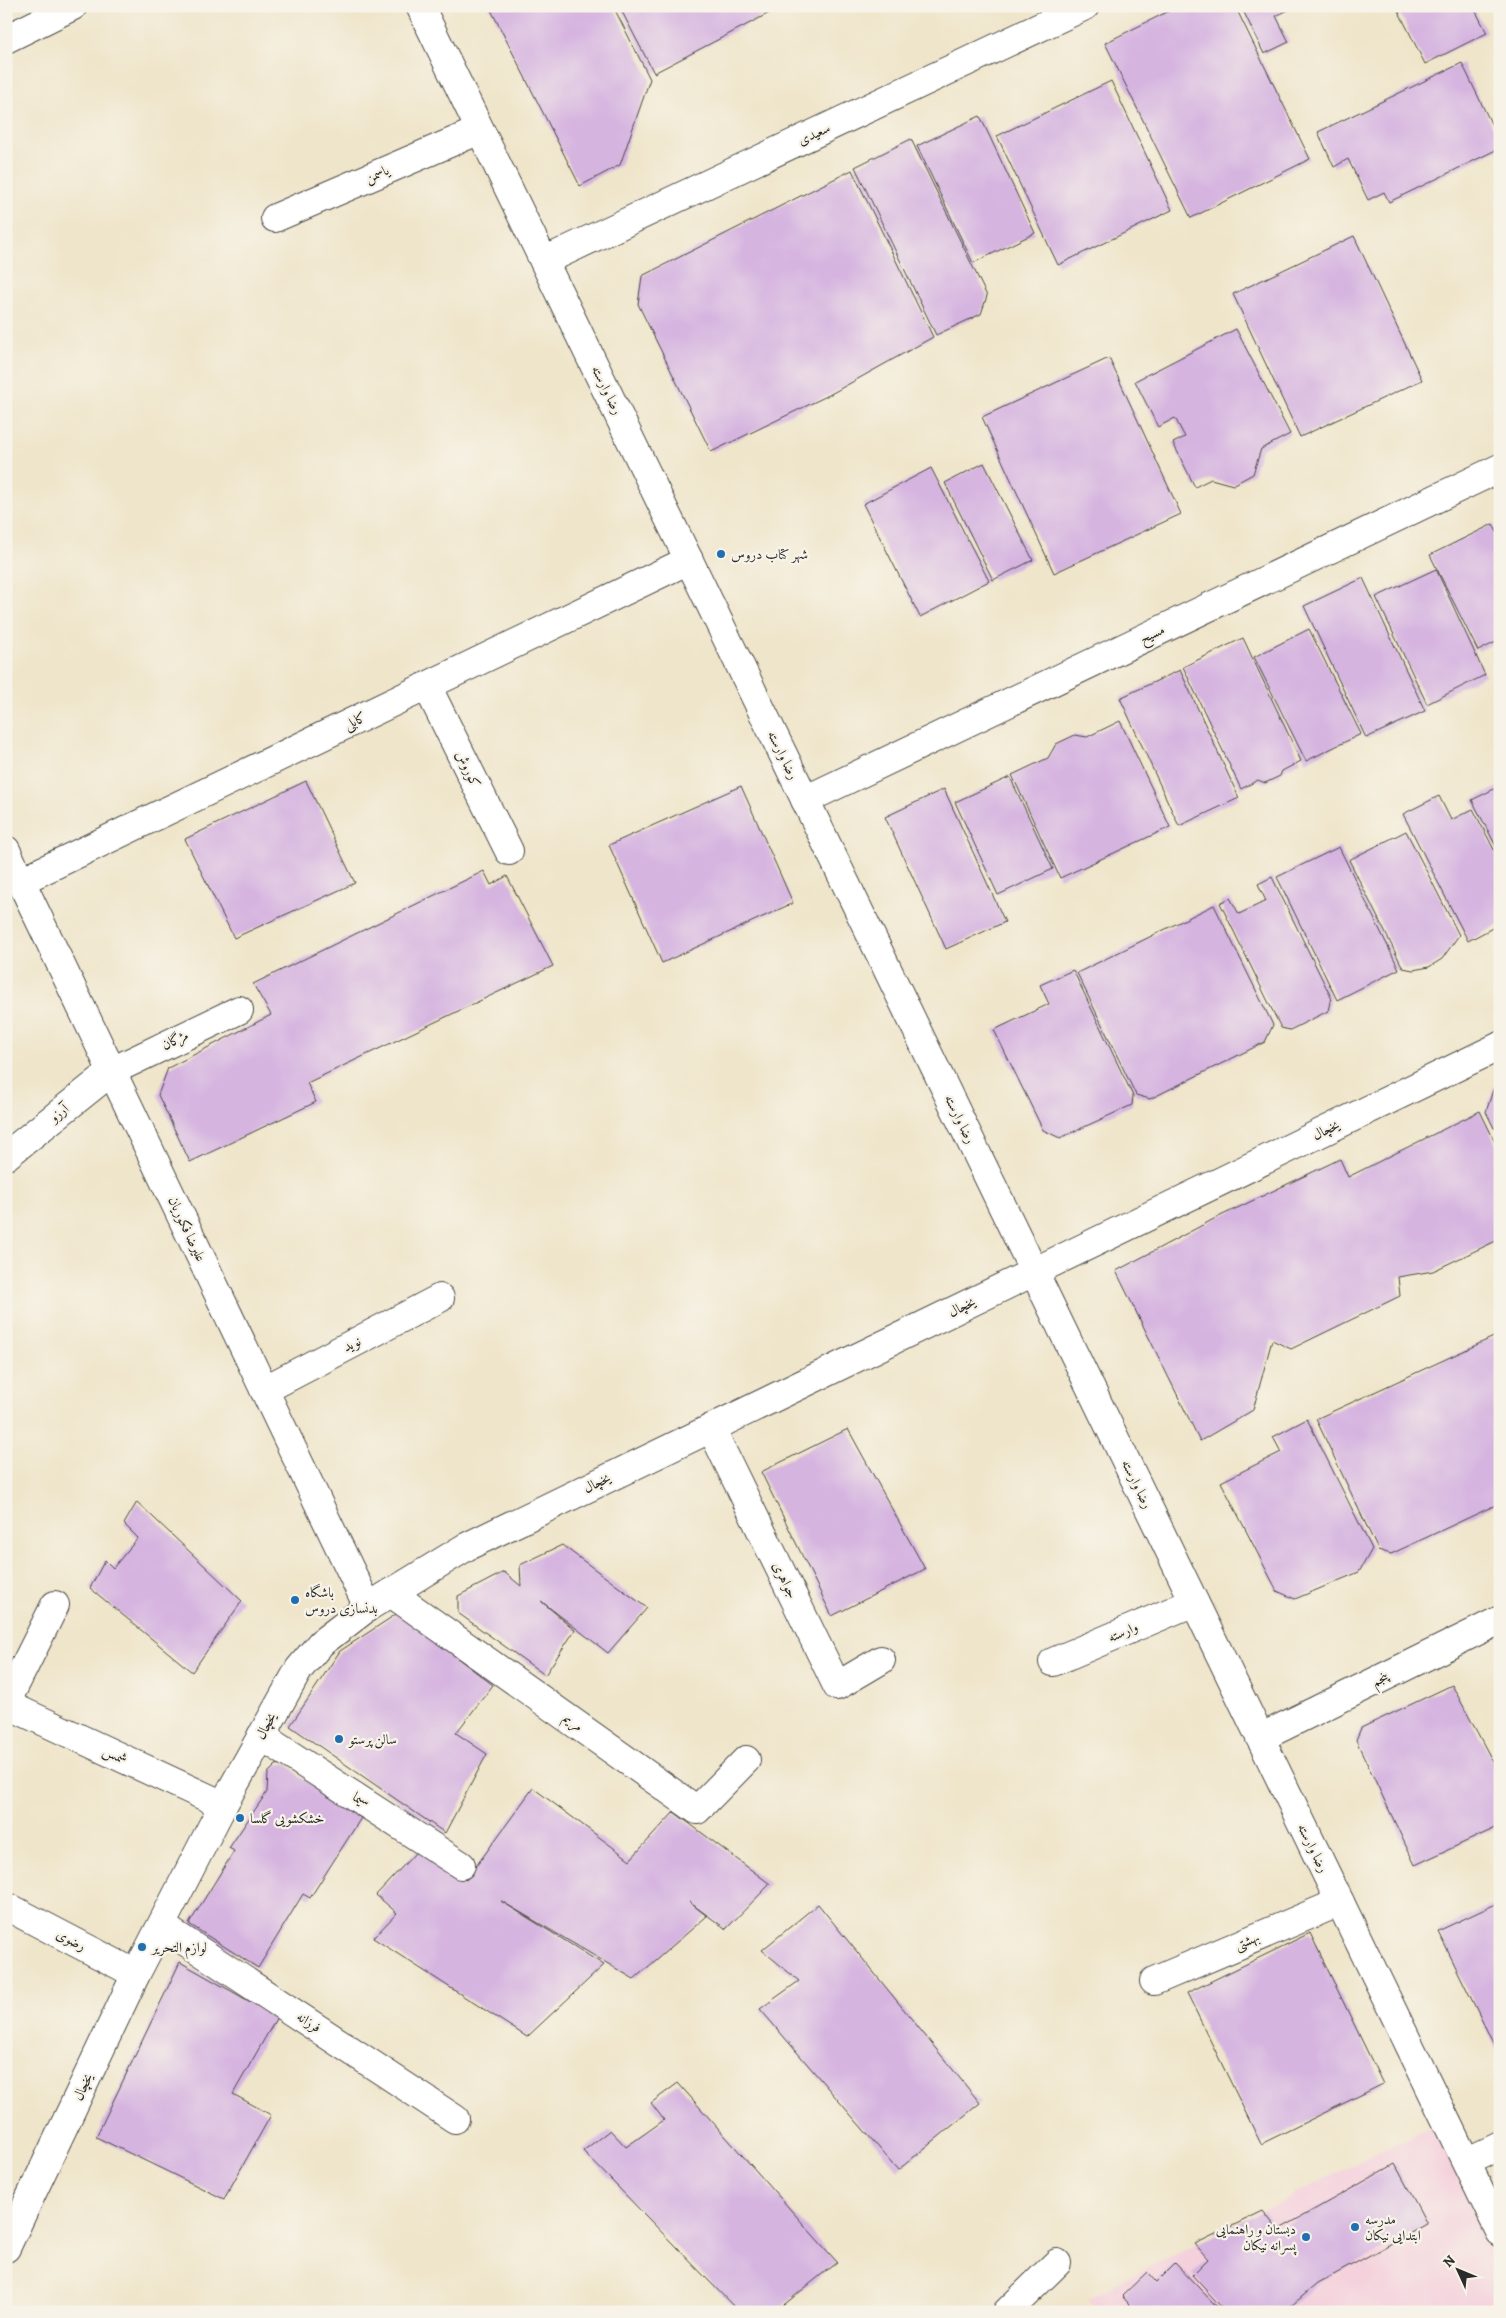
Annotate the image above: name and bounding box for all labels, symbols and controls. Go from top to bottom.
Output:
street label: سعیدی [795,118,833,150]
street label: یاسمن [362,160,393,187]
street label: رضا وارسته [587,362,627,418]
place label: شهر کتاب دروس [731,545,808,564]
marker: شهر کتاب دروس [715,548,727,560]
street label: مسیح [1136,620,1169,651]
street label: کابلی [341,707,369,735]
street label: رضا وارسته [763,727,803,783]
street label: کوروش [451,747,485,791]
street label: مژگان [158,1025,192,1054]
street label: رضا وارسته [940,1091,980,1147]
street label: آرزو [44,1098,74,1128]
street label: یخچال [1309,1115,1343,1145]
street label: علیرضا فکوریان [164,1193,210,1265]
street label: یخچال [945,1292,979,1322]
street label: نوید [340,1331,365,1357]
street label: رضا وارسته [1117,1456,1157,1512]
street label: یخچال [580,1468,614,1498]
street label: جواهری [768,1558,802,1602]
place label: باشگاه بدنسازی دروس [305,1583,378,1618]
marker: باشگاه بدنسازی دروس [289,1594,301,1606]
street label: وارسته [1105,1617,1141,1647]
street label: پنجم [1368,1666,1395,1695]
street label: یخچال [251,1708,281,1743]
street label: مریم [557,1708,587,1738]
place label: سالن پرستو [347,1730,397,1749]
marker: سالن پرستو [333,1733,345,1745]
street label: شمس [100,1741,130,1769]
street label: سیما [349,1788,373,1813]
place label: خشکشویی گلسا [250,1809,324,1828]
marker: خشکشویی گلسا [234,1812,246,1824]
street label: رضا وارسته [1293,1820,1333,1876]
street label: رضوی [53,1925,89,1955]
street label: بهشتی [1232,1927,1262,1955]
place label: لوازم التحریر [150,1938,207,1960]
marker: لوازم التحریر [136,1941,148,1953]
street label: فرزانه [293,2007,325,2037]
street label: یخچال [68,2070,98,2104]
place label: مدرسه ابتدایی نیکان [1365,2210,1421,2245]
place label: دبستان و راهنمایی پسرانه نیکان [1216,2220,1297,2256]
marker: مدرسه ابتدایی نیکان [1349,2221,1361,2233]
marker: دبستان و راهنمایی پسرانه نیکان [1300,2231,1312,2243]
north arrow [1434,2246,1484,2296]
text: N [1439,2251,1459,2272]

